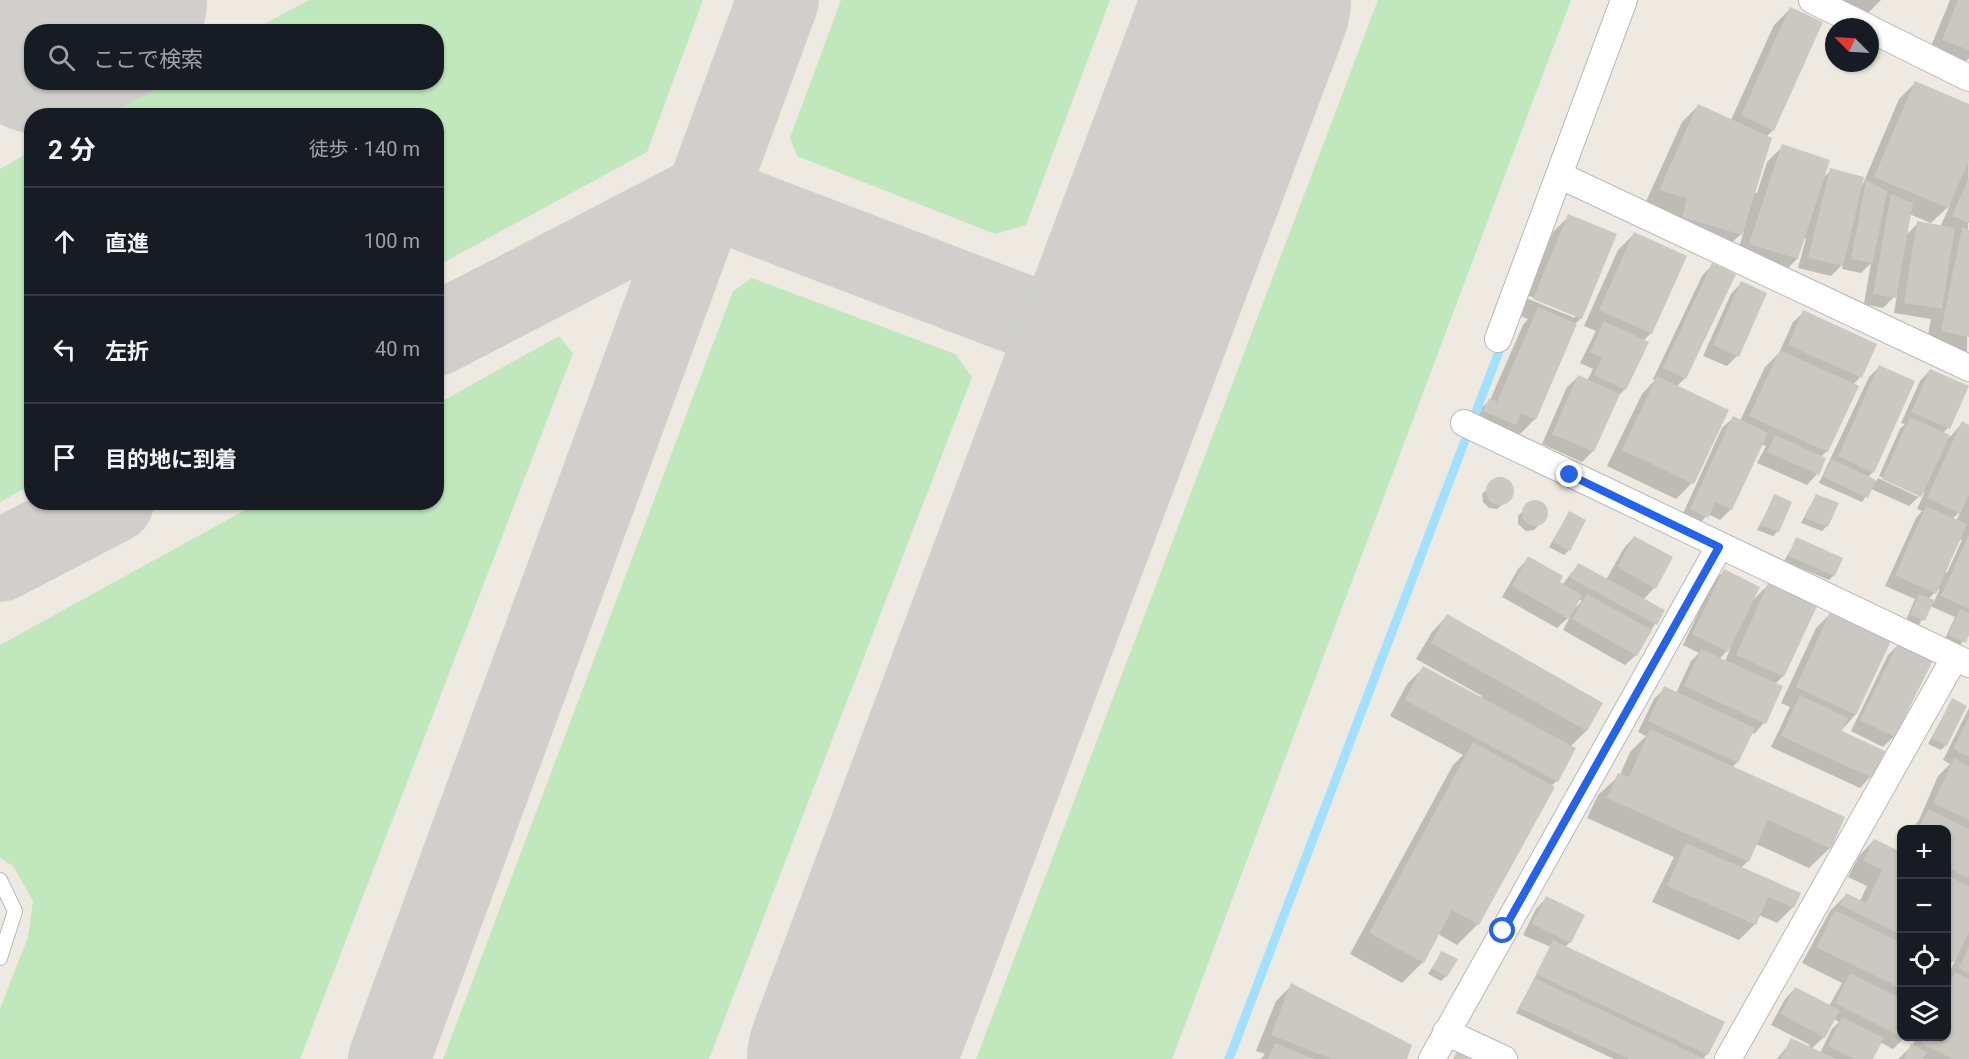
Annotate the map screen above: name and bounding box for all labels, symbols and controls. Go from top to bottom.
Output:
north arrow [1825,18,1879,72]
search box [24,24,444,90]
icon: search [45,41,78,74]
text: ここで検索 [93,47,203,72]
text: 2 分 [48,135,95,165]
text: 徒歩 · 140 m [309,137,420,161]
icon: ahead [48,225,81,258]
text: 100 m [364,229,420,253]
text: 直進 [105,231,149,256]
icon: left [48,333,81,366]
text: 40 m [375,337,420,361]
text: 左折 [105,339,149,364]
icon: arrive [48,441,81,474]
text: 目的地に到着 [105,447,237,472]
route end [1556,461,1582,487]
map controls [1897,825,1951,1041]
button: + [1897,825,1951,879]
button: − [1897,879,1951,933]
route start [1489,917,1515,943]
button: locate [1897,933,1951,987]
button: layers [1897,987,1951,1041]

